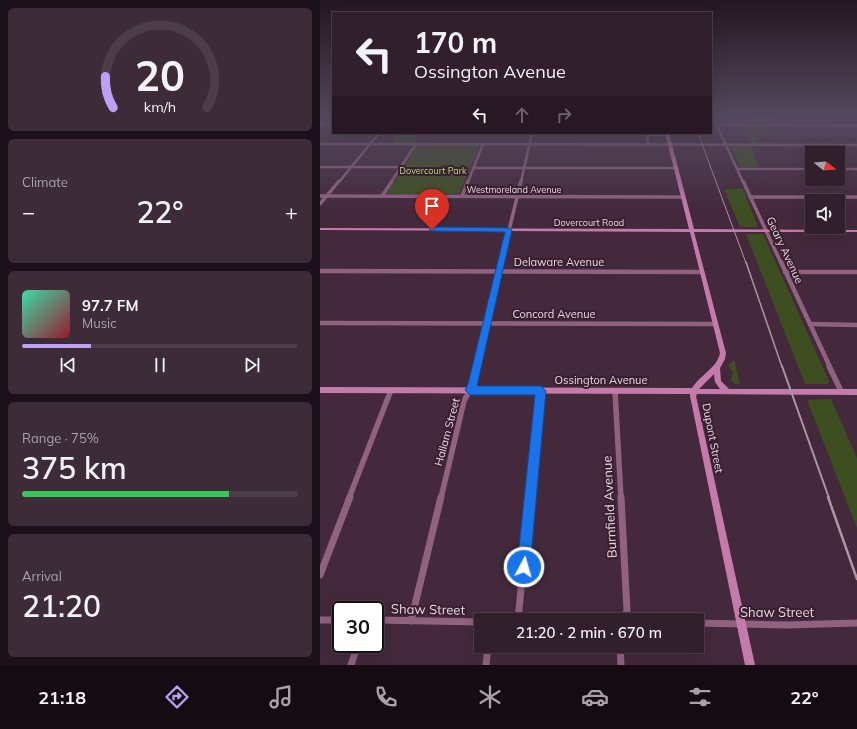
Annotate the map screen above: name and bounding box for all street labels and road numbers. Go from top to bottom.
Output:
street label: Westmoreland Avenue [466,184,562,195]
street label: Geary Avenue [763,214,807,286]
street label: Dovercourt Road [554,217,624,228]
street label: Delaware Avenue [514,255,604,269]
street label: Concord Avenue [512,307,596,321]
street label: Ossington Avenue [555,373,647,387]
street label: Hallam Street [431,396,463,468]
street label: Dupont Street [699,402,727,474]
street label: Burnfield Avenue [598,455,620,559]
street label: Shaw Street [391,600,466,618]
street label: Shaw Street [740,604,814,620]

